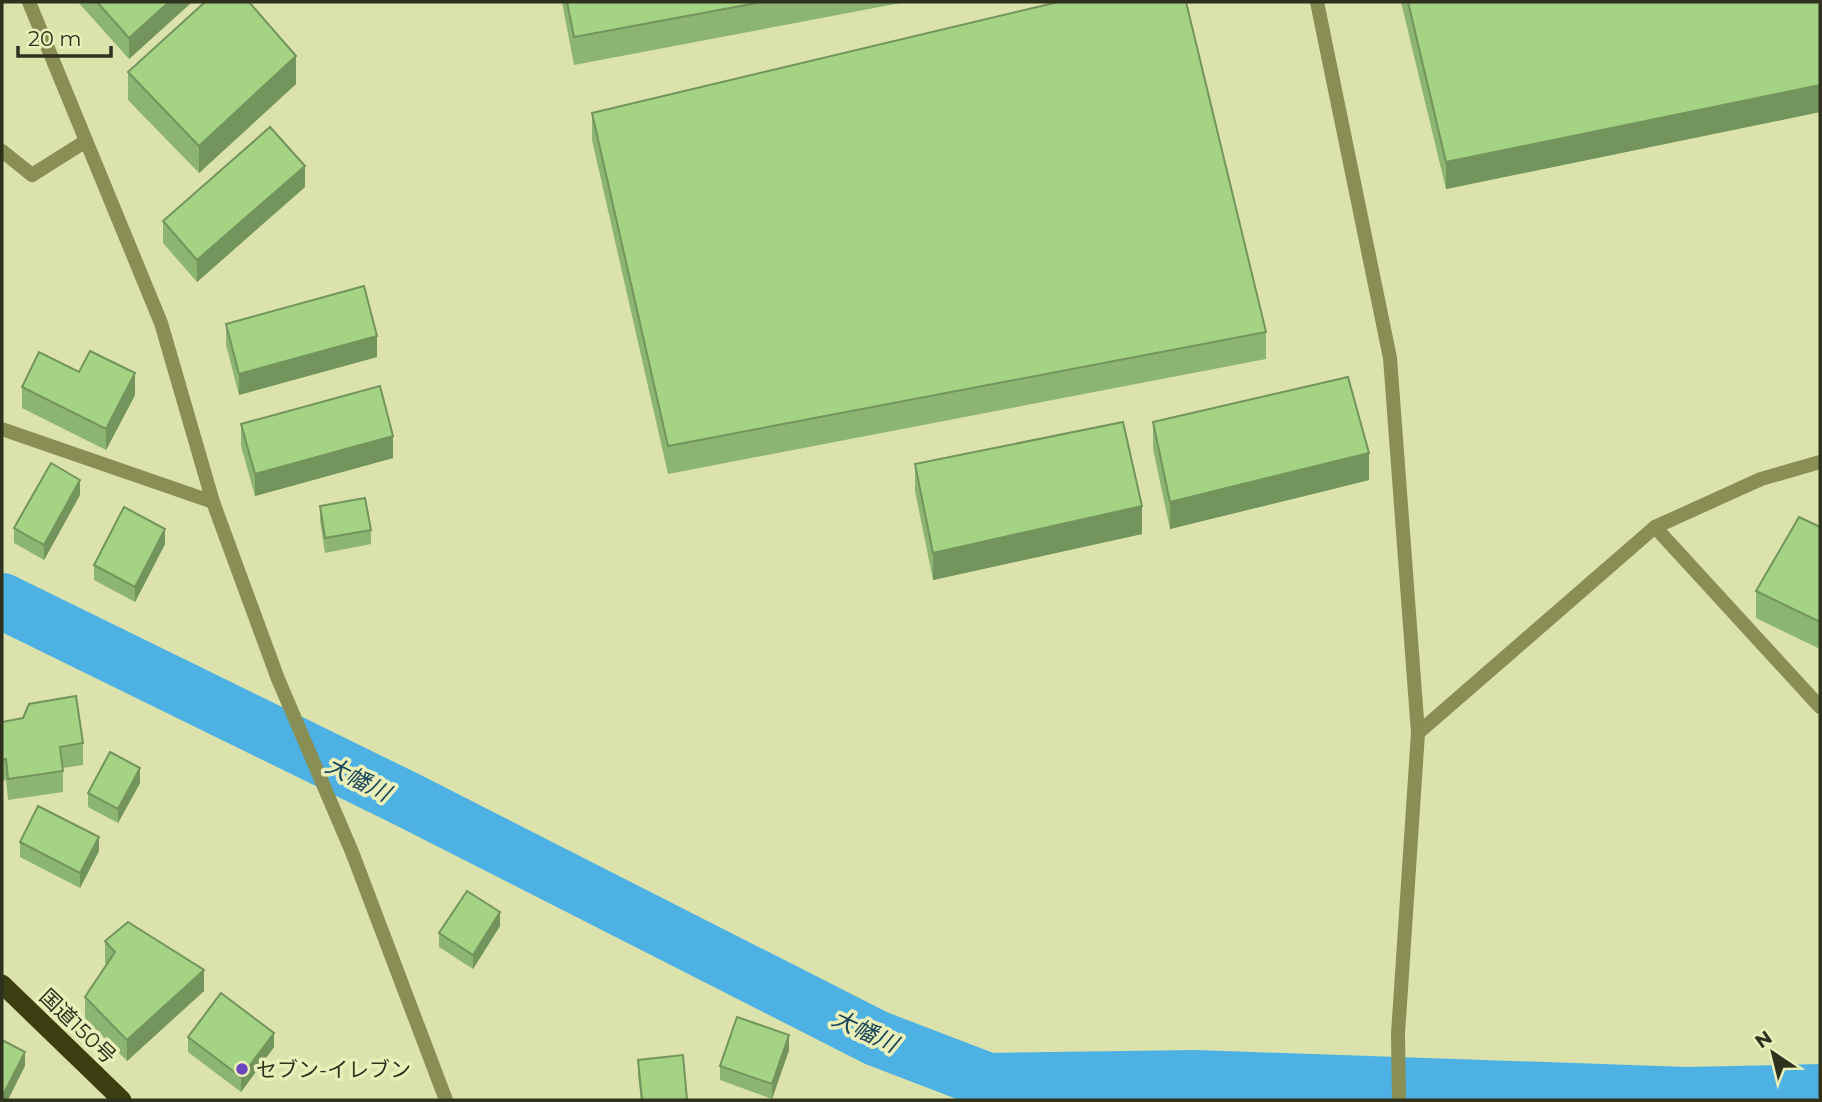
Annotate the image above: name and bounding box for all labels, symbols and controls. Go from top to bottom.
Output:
scale bar [18,14,110,58]
text: 20 m [28,26,82,51]
water label: 大幡川 [321,751,398,808]
street label: 国道150号 [35,984,121,1068]
water label: 大幡川 [828,1004,905,1060]
north arrow [1738,1018,1808,1088]
text: N [1751,1026,1776,1053]
place label: セブン-イレブン [256,1057,411,1082]
marker: セブン-イレブン [234,1061,250,1077]

